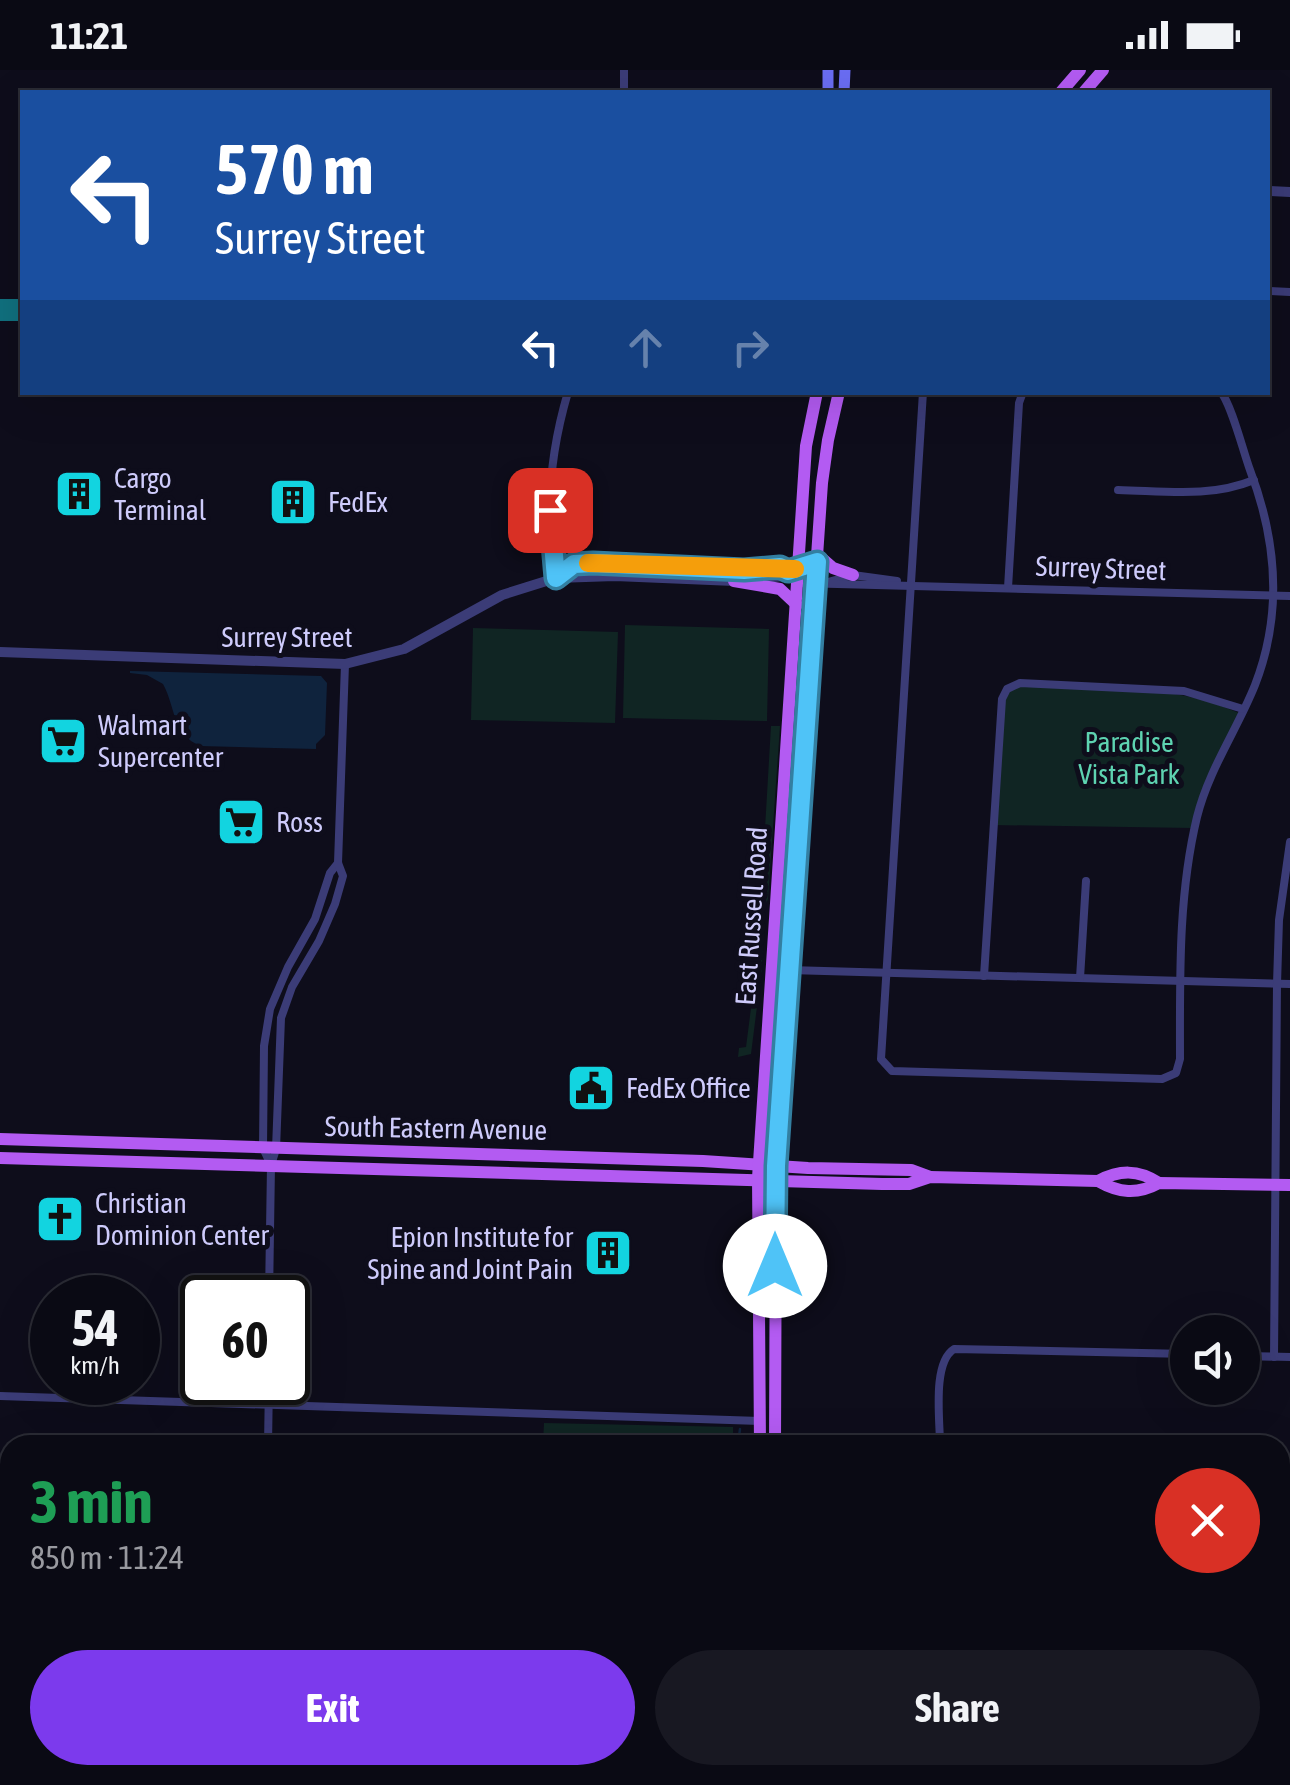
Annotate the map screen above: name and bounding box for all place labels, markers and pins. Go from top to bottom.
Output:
place label: Cargo Terminal [114,462,207,526]
building icon: Cargo Terminal [53,468,105,520]
pin [508,468,593,553]
building icon: FedEx [267,476,319,528]
place label: FedEx [328,486,388,518]
place label: Walmart Supercenter [98,709,224,773]
supermarket icon: Walmart Supercenter [37,715,89,767]
supermarket icon: Ross [215,796,267,848]
place label: Ross [276,806,323,838]
public building icon: FedEx Office [565,1062,617,1114]
place label: FedEx Office [626,1072,751,1104]
place label: Christian Dominion Center [95,1187,269,1251]
church icon: Christian Dominion Center [34,1193,86,1245]
place label: Epion Institute for Spine and Joint Pain [367,1221,574,1285]
building icon: Epion Institute for Spine and Joint Pain [582,1227,634,1279]

